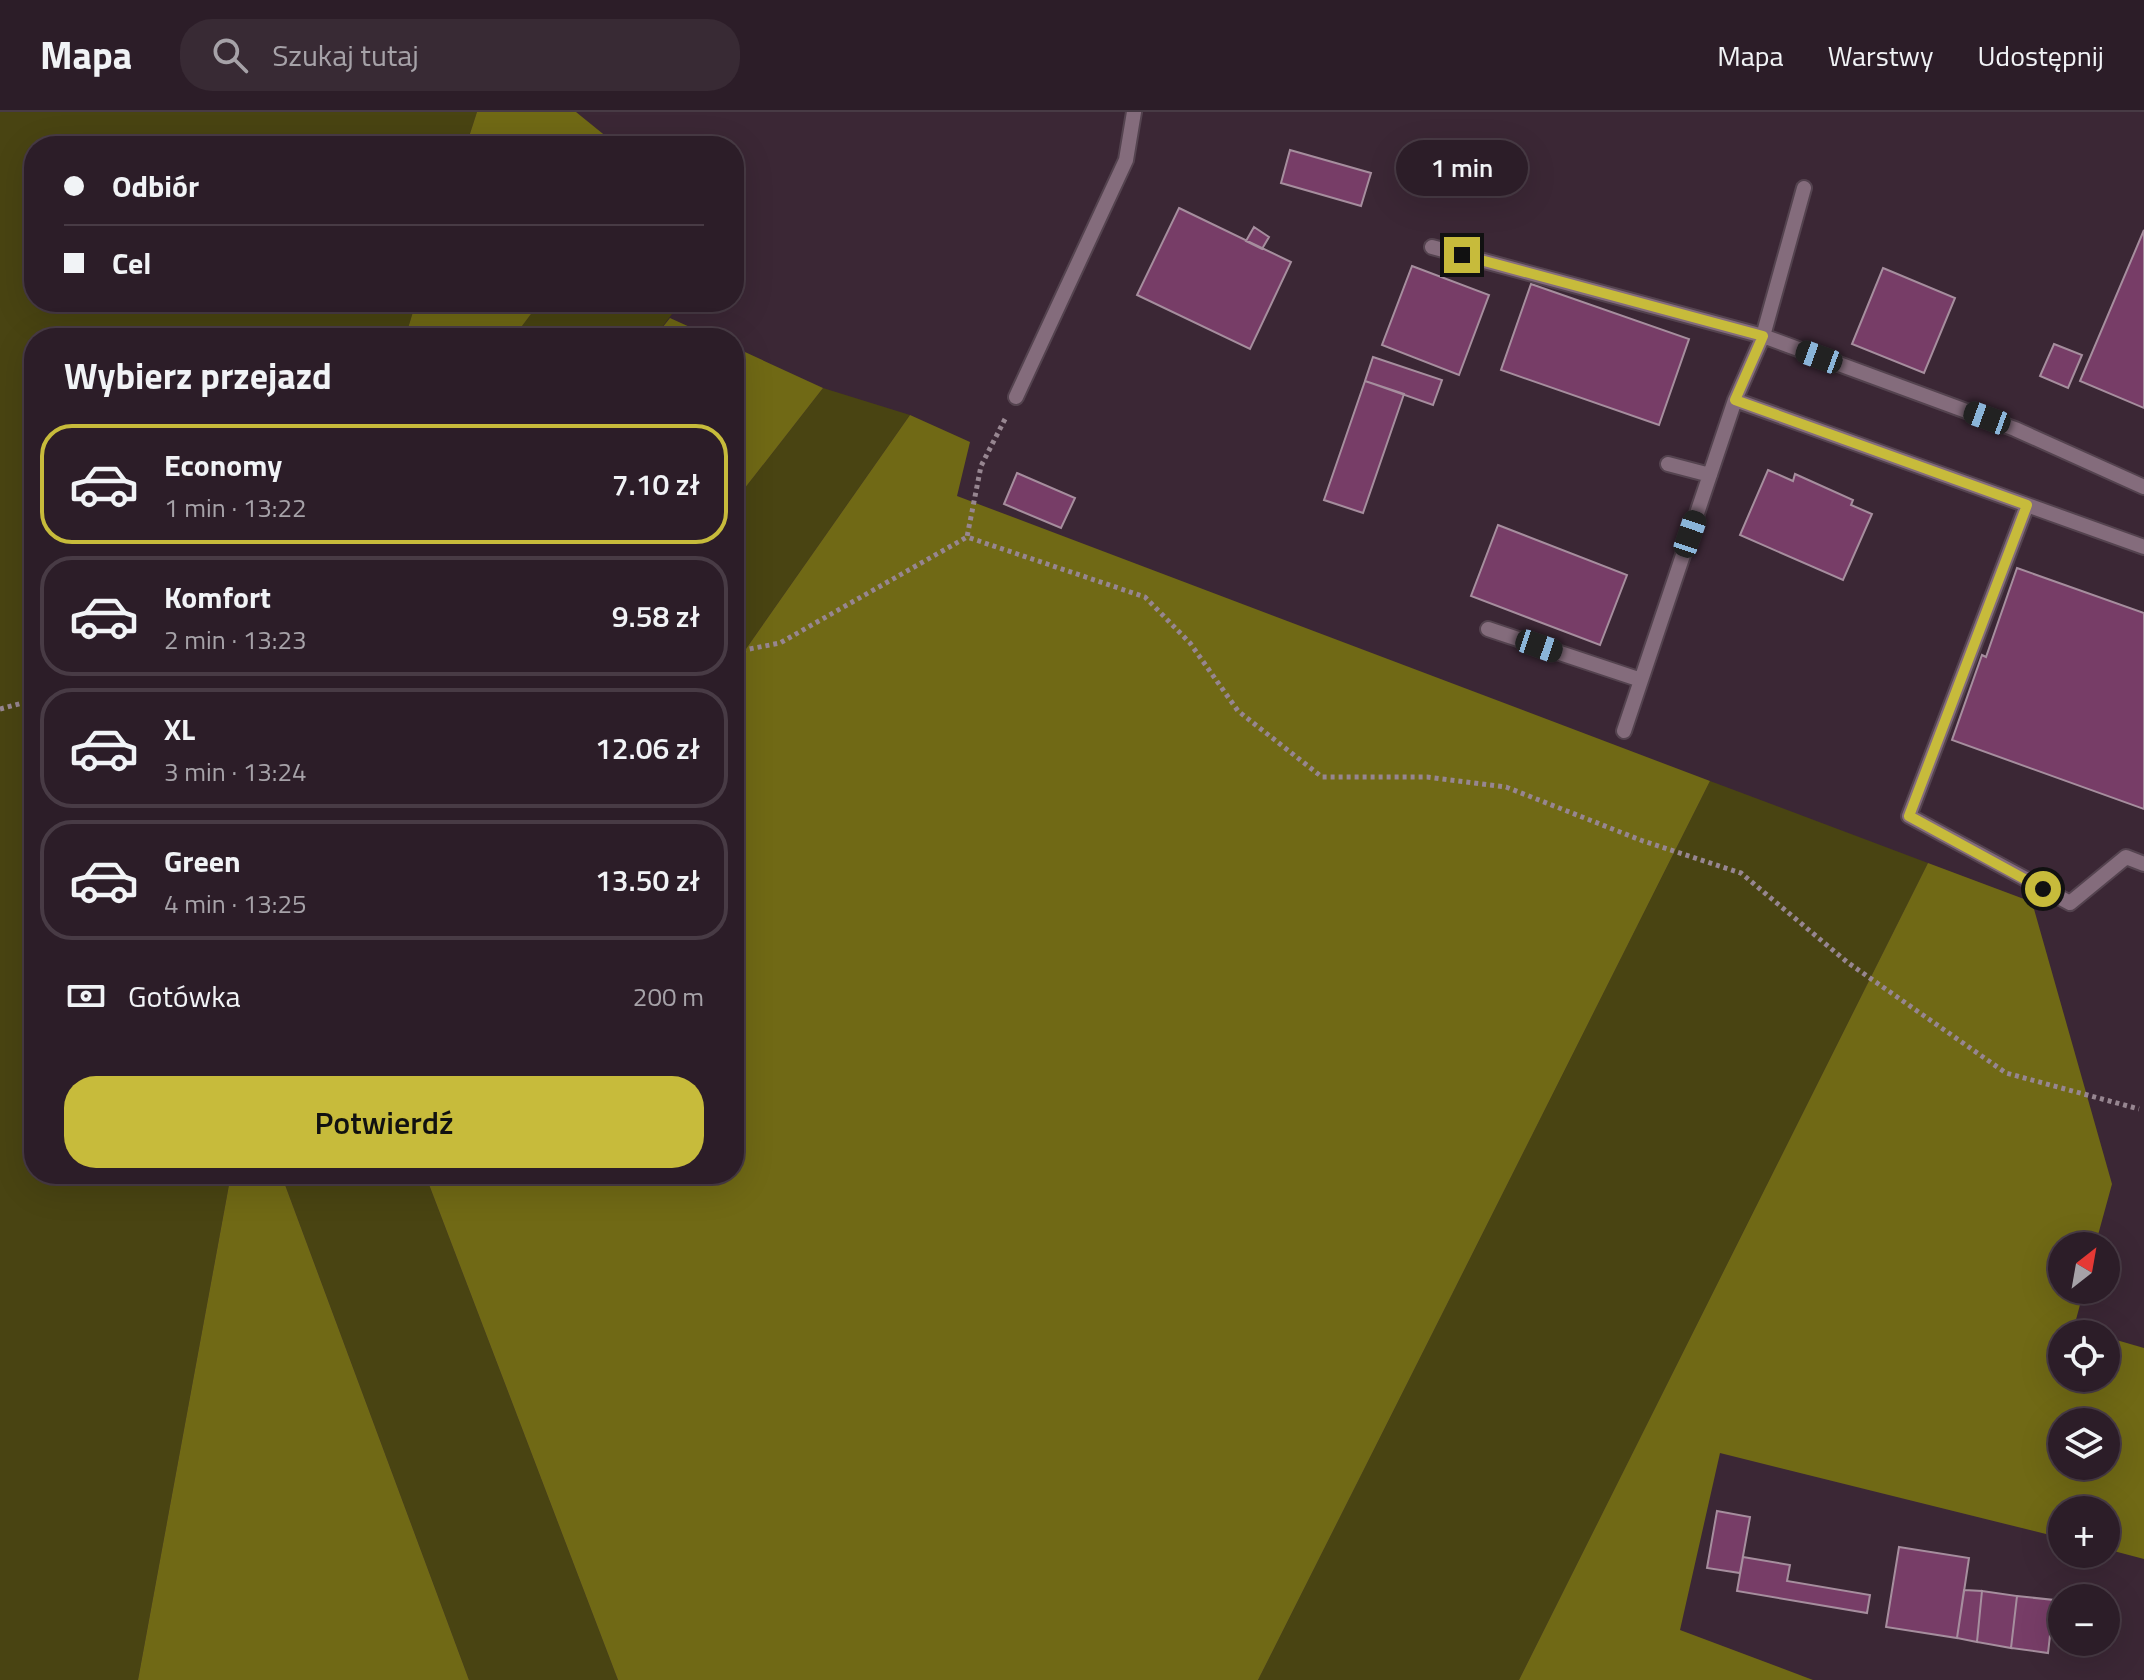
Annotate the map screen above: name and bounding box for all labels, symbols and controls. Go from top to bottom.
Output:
search box [180,19,740,91]
text: Mapa [40,26,132,84]
text: Szukaj tutaj [272,32,419,78]
icon: search [208,33,252,77]
text: Mapa [1717,34,1784,77]
text: Warstwy [1828,34,1933,77]
text: Udostępnij [1977,34,2104,77]
callout: 1 min [1396,139,1528,195]
text: 1 min [1431,148,1493,187]
text: Odbiór [112,163,199,209]
route end [1444,237,1480,273]
text: Cel [112,240,151,286]
car [1792,338,1846,376]
text: Wybierz przejazd [64,348,332,403]
car [1960,399,2014,437]
text: Economy [164,442,282,488]
icon: car [68,448,140,520]
text: 7.10 zł [612,461,700,507]
text: 1 min · 13:22 [164,488,307,527]
car [1671,507,1709,561]
text: Komfort [164,574,271,620]
icon: car [68,580,140,652]
text: 9.58 zł [612,593,700,639]
text: 2 min · 13:23 [164,620,307,659]
car [1512,627,1566,665]
text: XL [164,706,195,752]
icon: car [68,712,140,784]
text: 12.06 zł [595,725,700,771]
text: 3 min · 13:24 [164,752,307,791]
text: Green [164,838,241,884]
icon: car [68,844,140,916]
text: 13.50 zł [595,857,700,903]
route start [2025,871,2061,907]
text: 4 min · 13:25 [164,884,307,923]
text: Gotówka [128,973,241,1019]
icon: cash [64,974,108,1018]
text: 200 m [633,977,704,1016]
button: Potwierdź [64,1076,704,1168]
north arrow [2048,1232,2120,1304]
map controls [2048,1232,2120,1656]
button: locate [2048,1320,2120,1392]
button: layers [2048,1408,2120,1480]
button: + [2048,1496,2120,1568]
button: − [2048,1584,2120,1656]

